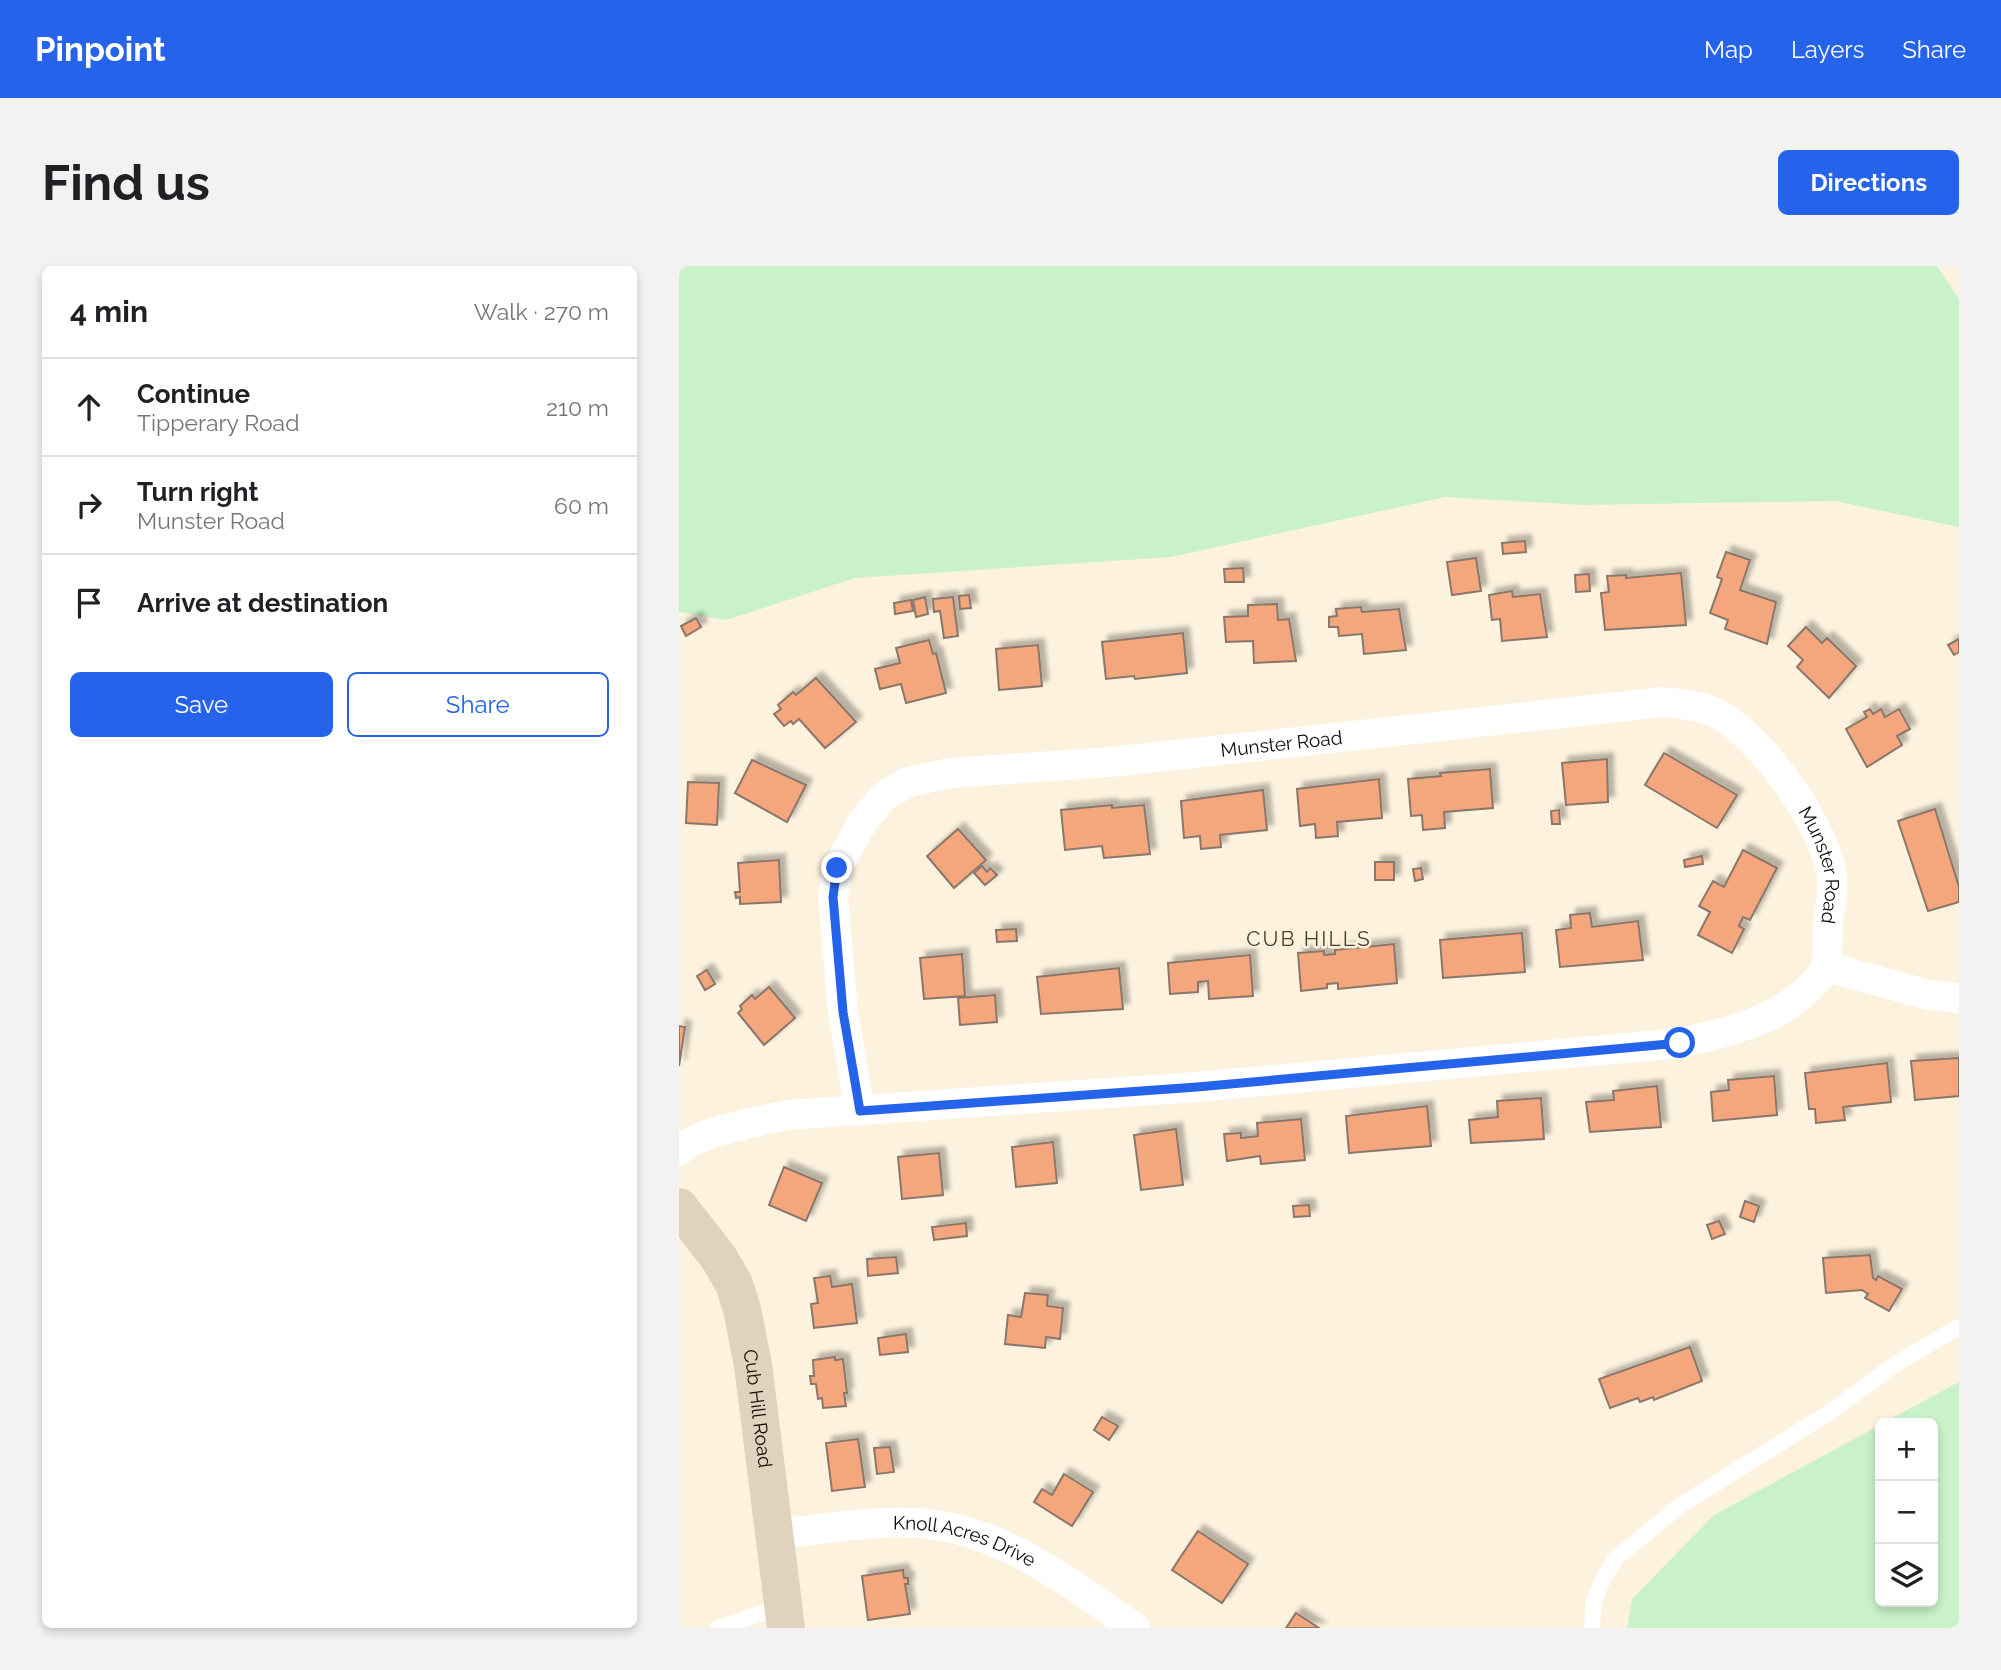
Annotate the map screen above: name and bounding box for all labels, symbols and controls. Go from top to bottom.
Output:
text: Pinpoint [35,30,166,69]
text: Map [1704,35,1753,64]
text: Layers [1791,35,1864,64]
text: Share [1902,35,1966,64]
button: Directions [1778,150,1959,215]
text: Find us [42,154,210,211]
text: 4 min [70,294,148,329]
text: Walk · 270 m [474,298,609,325]
text: Continue [137,379,250,409]
icon: ahead [70,388,108,426]
text: 210 m [546,394,609,421]
text: Tipperary Road [137,409,299,436]
text: Turn right [137,477,258,507]
icon: right [70,486,108,524]
text: 60 m [554,492,609,519]
text: Munster Road [137,507,285,534]
icon: arrive [70,584,108,622]
text: Arrive at destination [137,588,388,618]
button: Save [70,672,333,737]
button: Share [347,672,609,737]
street label: Munster Road [1219,726,1343,761]
street label: Munster Road [1794,802,1844,925]
route end [821,852,852,883]
district label: CUB HILLS [1246,926,1372,951]
route start [1664,1027,1695,1058]
street label: Cub Hill Road [739,1347,777,1469]
map controls [1875,1418,1938,1607]
button: + [1875,1418,1938,1481]
button: − [1875,1481,1938,1544]
street label: Knoll Acres Drive [893,1511,1040,1571]
button: layers [1875,1544,1938,1607]

